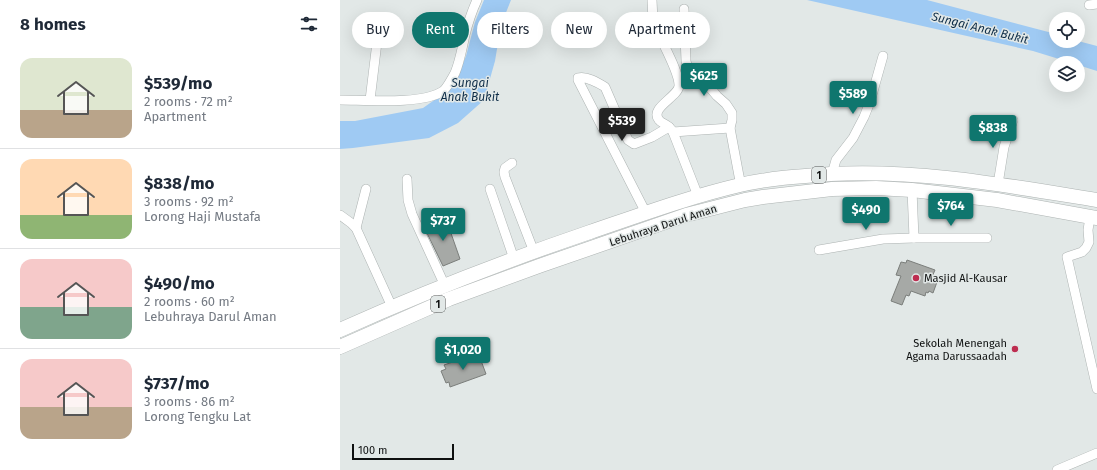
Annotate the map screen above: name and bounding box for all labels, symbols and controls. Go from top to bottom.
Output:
water label: Sungai Anak Bukit [929,9,1030,47]
chip: Buy [352,12,404,48]
chip: Rent [412,12,469,48]
chip: Filters [477,12,543,48]
chip: New [551,12,607,48]
chip: Apartment [615,12,710,48]
map controls [1049,12,1085,92]
button: locate [1049,12,1085,48]
icon: filters [298,13,320,35]
text: 8 homes [20,14,86,35]
button: layers [1049,56,1085,92]
pin: $625 [680,63,728,97]
text: $625 [690,68,718,83]
text: $539/mo [144,73,212,94]
icon: home [52,74,100,122]
water label: Sungai Anak Bukit [440,76,500,104]
pin: $589 [829,81,877,115]
text: $589 [839,86,867,101]
text: 2 rooms · 72 m² [144,94,233,109]
pin: $539 [598,108,646,142]
text: Apartment [144,109,206,124]
text: $539 [608,113,636,128]
pin: $838 [969,115,1017,149]
text: $838 [978,120,1008,135]
road number: 1 [812,167,826,183]
text: $838/mo [144,173,215,194]
icon: home [52,175,100,223]
pin: $764 [927,193,975,227]
text: 3 rooms · 92 m² [144,194,234,209]
pin: $490 [842,197,890,231]
text: $764 [937,198,965,213]
street label: Lebuhraya Darul Aman [608,202,719,249]
text: $490 [851,202,881,217]
pin: $737 [419,208,467,242]
text: Lorong Haji Mustafa [144,209,261,224]
text: $737 [430,213,456,228]
place label: Masjid Al-Kausar [924,272,1008,285]
text: $490/mo [144,273,215,294]
marker: Masjid Al-Kausar [911,273,921,283]
icon: home [52,275,100,323]
text: 2 rooms · 60 m² [144,294,235,309]
road number: 1 [431,296,445,312]
text: Lebuhraya Darul Aman [144,309,277,324]
pin: $1,020 [430,337,496,371]
place label: Sekolah Menengah Agama Darussaadah [906,337,1007,363]
text: $1,020 [444,342,482,357]
marker: Sekolah Menengah Agama Darussaadah [1010,344,1020,354]
text: $737/mo [144,373,209,394]
icon: home [52,375,100,423]
text: 3 rooms · 86 m² [144,394,235,409]
text: Lorong Tengku Lat [144,409,251,424]
scale bar [352,442,454,461]
text: 100 m [358,444,387,457]

